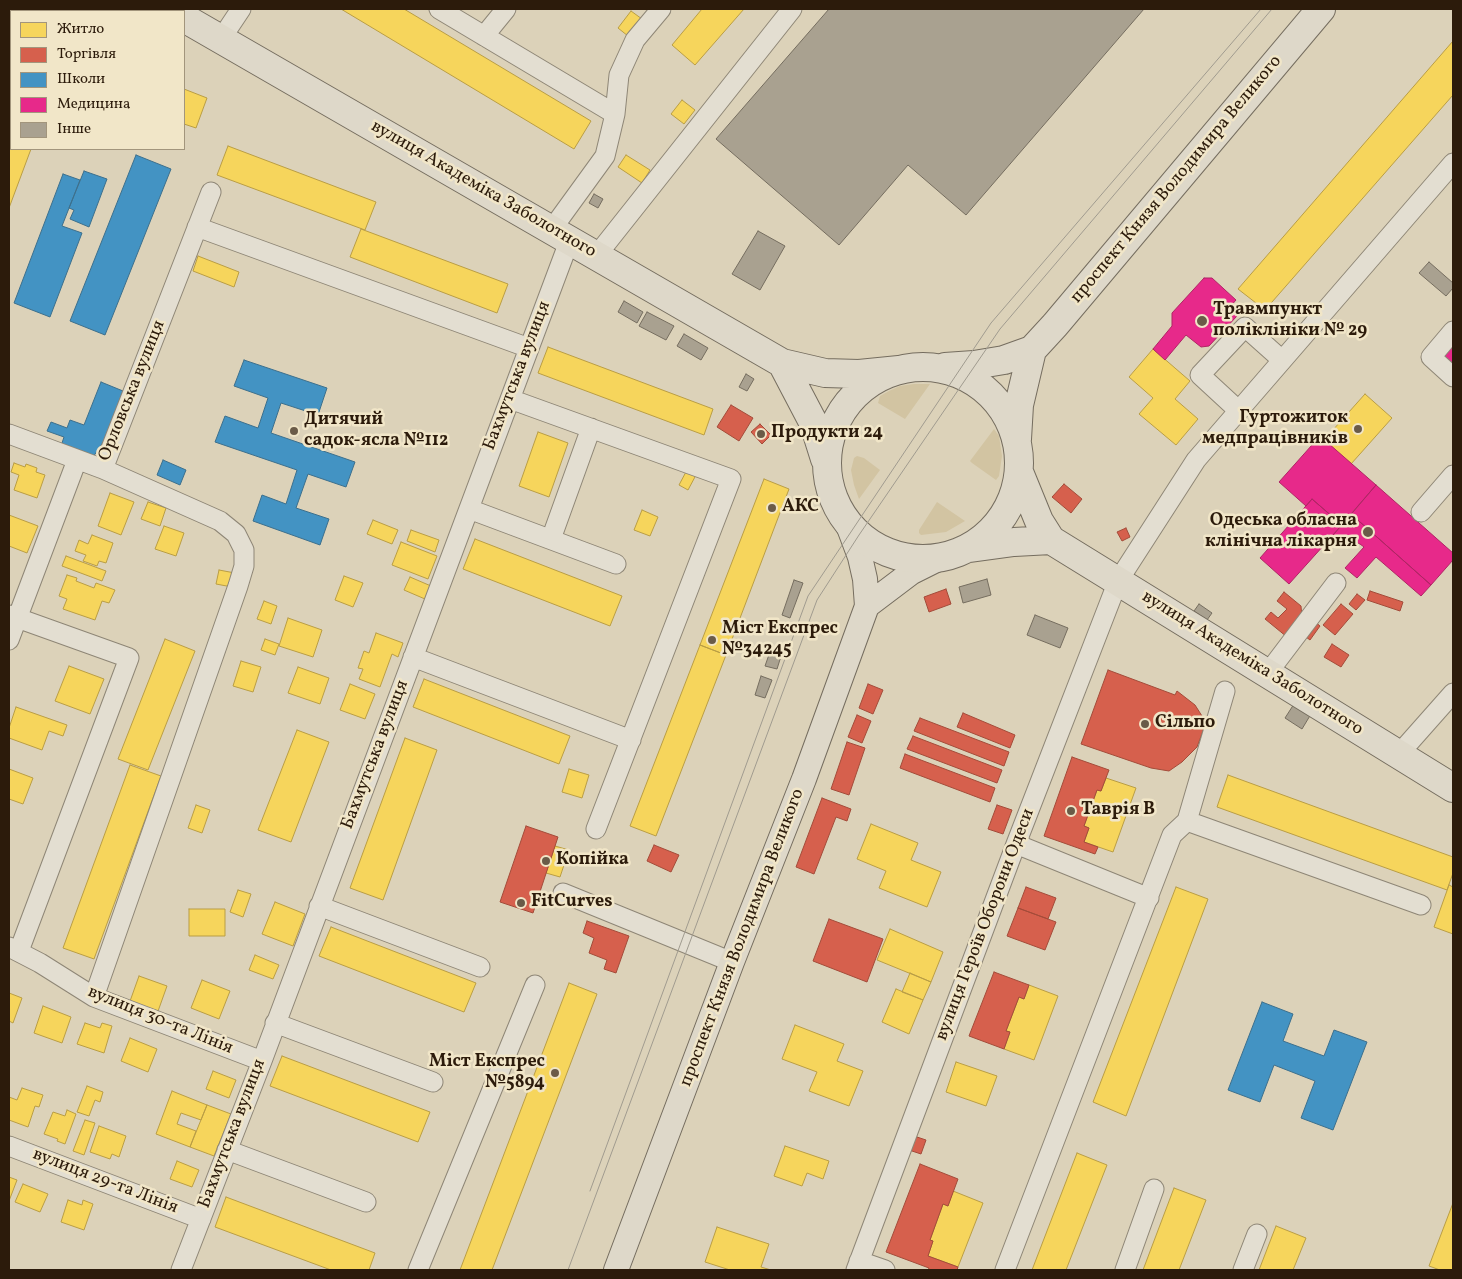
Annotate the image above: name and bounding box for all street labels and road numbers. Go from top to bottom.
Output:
street label: проспект Князя Володимира Великого [1067,52,1287,308]
street label: вулиця Академіка Заболотного [366,116,600,264]
street label: Бахмутська вулиця [480,298,556,454]
street label: Орловська вулиця [95,317,171,465]
street label: вулиця Академіка Заболотного [1137,587,1367,741]
street label: Бахмутська вулиця [338,677,414,833]
street label: проспект Князя Володимира Великого [676,786,810,1090]
street label: вулиця Героїв Оборони Одеси [932,806,1040,1044]
street label: вулиця 30-та Лінія [84,982,236,1060]
street label: Бахмутська вулиця [195,1056,271,1212]
street label: вулиця 29-та Лінія [29,1144,181,1220]

